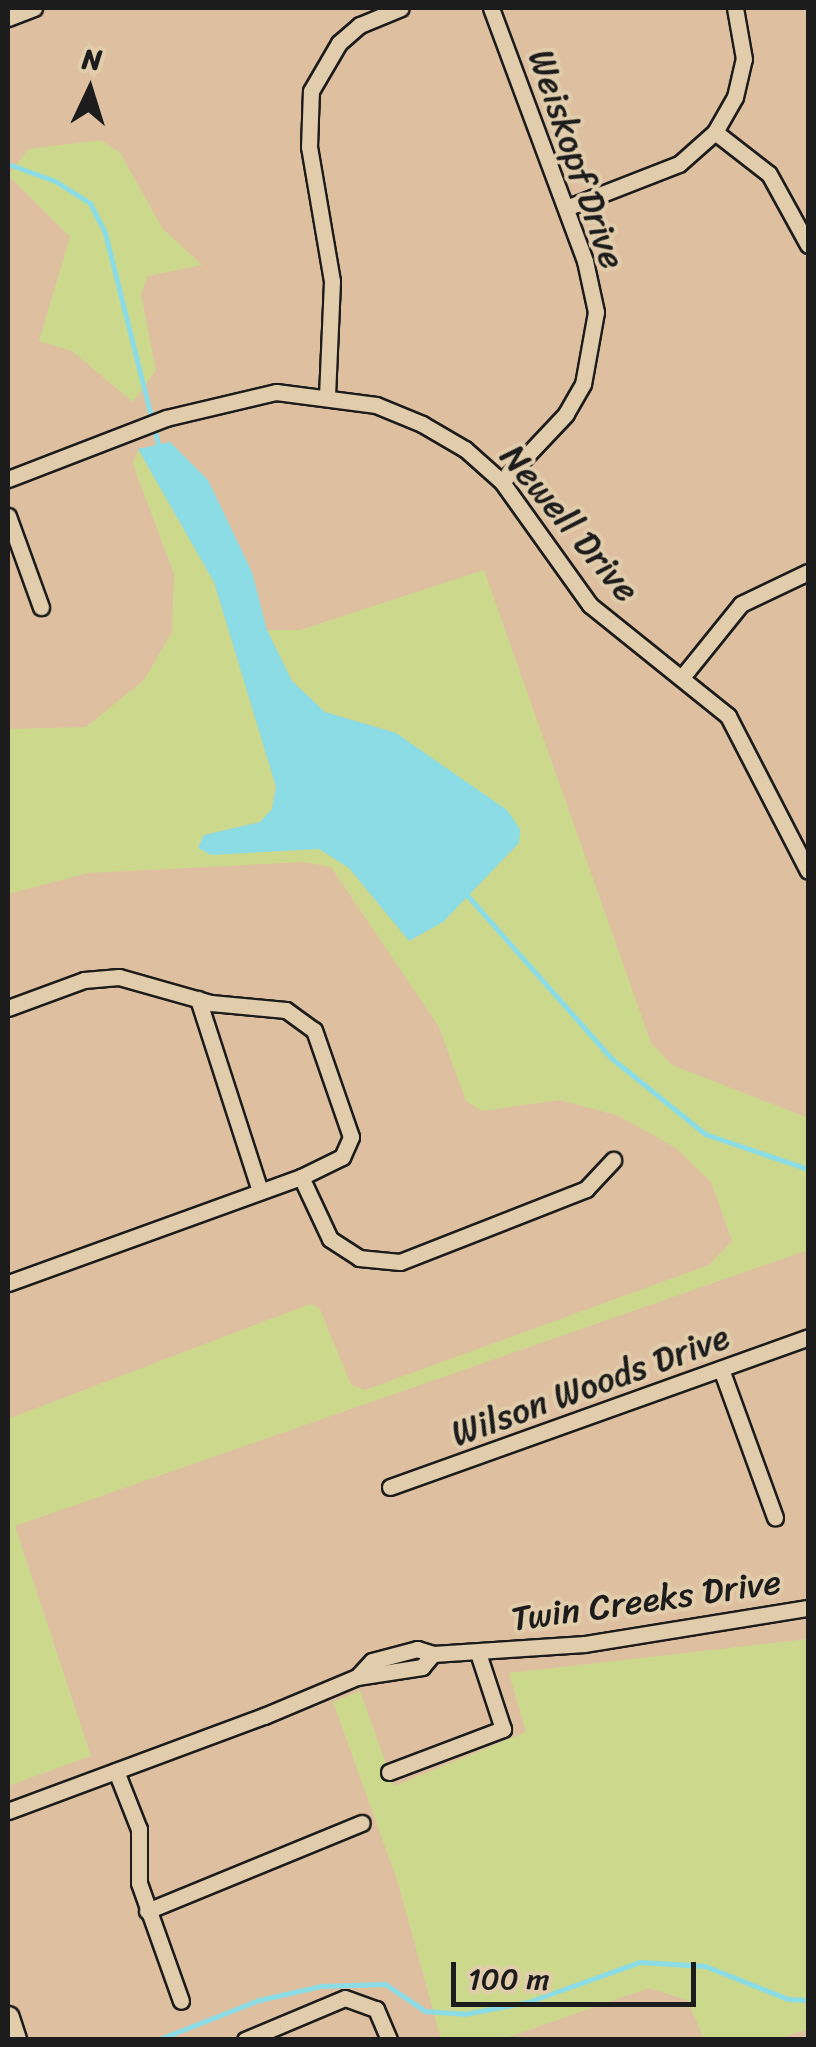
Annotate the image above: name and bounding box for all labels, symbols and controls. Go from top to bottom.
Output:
text: N [81,34,104,85]
north arrow [40,40,140,140]
street label: Weiskopf Drive [520,44,634,274]
street label: Newell Drive [492,436,648,610]
street label: Wilson Woods Drive [445,1315,735,1455]
street label: Twin Creeks Drive [509,1560,783,1640]
scale bar [456,1942,701,2004]
text: 100 m [468,1952,550,2006]

